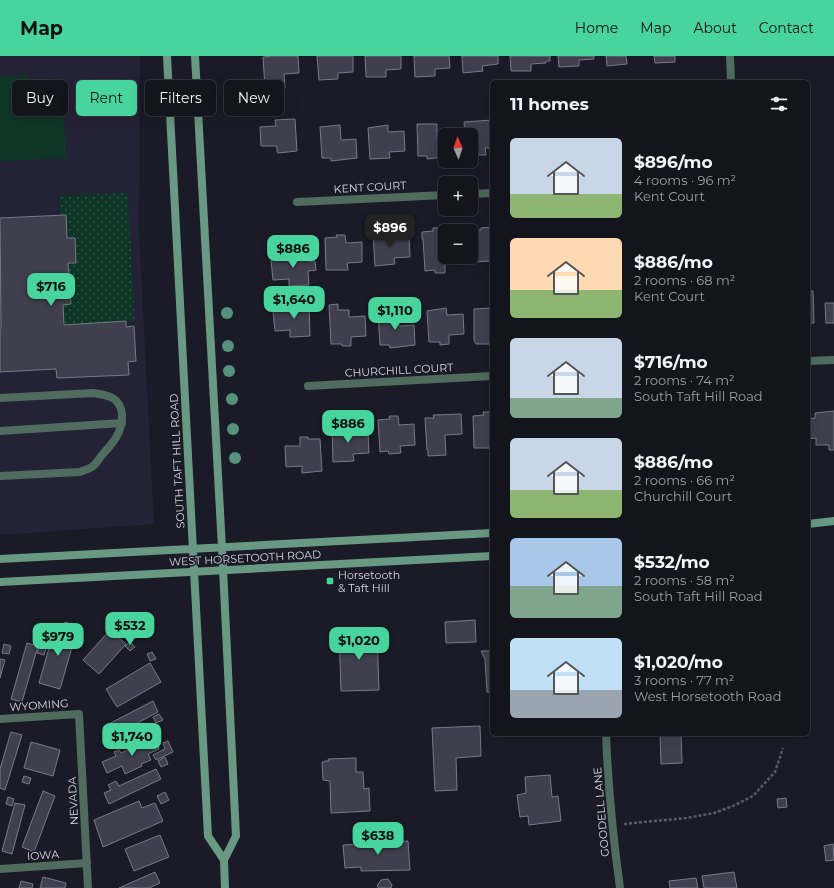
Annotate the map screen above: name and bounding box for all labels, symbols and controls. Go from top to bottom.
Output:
text: Map [20,17,63,40]
text: Home [575,19,618,37]
text: Map [640,19,671,37]
text: About [693,19,737,37]
text: Contact [759,19,814,37]
chip: Buy [12,80,68,116]
chip: Rent [76,80,137,116]
chip: Filters [145,80,216,116]
chip: New [224,80,284,116]
icon: filters [768,93,790,115]
text: 11 homes [510,94,589,114]
north arrow [438,128,478,168]
map controls [438,128,478,264]
text: $896/mo [634,152,713,172]
icon: home [542,154,590,202]
text: 4 rooms · 96 m² [634,172,736,188]
button: + [438,176,478,216]
street label: KENT COURT [333,178,407,196]
text: Kent Court [634,188,705,204]
pin: $896 [366,214,414,248]
text: $896 [373,219,407,235]
button: − [438,224,478,264]
pin: $886 [269,235,317,269]
text: $886 [276,240,310,256]
text: $886/mo [634,252,713,272]
icon: home [542,254,590,302]
text: 2 rooms · 68 m² [634,272,735,288]
pin: $716 [27,273,75,307]
text: $716 [36,278,66,294]
pin: $1,640 [261,286,327,320]
text: Kent Court [634,288,705,304]
text: $1,640 [273,291,315,307]
pin: $1,110 [362,297,428,331]
text: $1,110 [377,302,413,318]
text: $716/mo [634,352,708,372]
icon: home [542,354,590,402]
street label: CHURCHILL COURT [344,360,454,380]
text: 2 rooms · 74 m² [634,372,735,388]
text: South Taft Hill Road [634,388,763,404]
street label: SOUTH TAFT HILL ROAD [166,393,188,529]
pin: $886 [324,410,372,444]
text: $886 [331,415,365,431]
text: $886/mo [634,452,713,472]
icon: home [542,454,590,502]
text: 2 rooms · 66 m² [634,472,735,488]
text: Churchill Court [634,488,732,504]
street label: WEST HORSETOOTH ROAD [169,547,321,569]
text: $532/mo [634,552,710,572]
icon: home [542,554,590,602]
place label: Horsetooth & Taft Hill [338,568,400,595]
text: 2 rooms · 58 m² [634,572,735,588]
marker: Horsetooth & Taft Hill [325,576,335,586]
text: South Taft Hill Road [634,588,763,604]
pin: $532 [106,612,154,646]
text: $532 [114,617,146,633]
pin: $979 [34,623,82,657]
pin: $1,020 [326,627,392,661]
text: $979 [42,628,74,644]
text: $1,020 [338,632,380,648]
text: $1,020/mo [634,652,723,672]
icon: home [542,654,590,702]
text: 3 rooms · 77 m² [634,672,734,688]
text: West Horsetooth Road [634,688,782,704]
street label: WYOMING [9,696,69,714]
pin: $1,740 [99,723,165,757]
text: $1,740 [111,728,153,744]
street label: GOODELL LANE [590,767,612,857]
street label: NEVADA [65,776,81,825]
pin: $638 [354,822,402,856]
text: $638 [362,827,394,843]
street label: IOWA [27,847,60,863]

